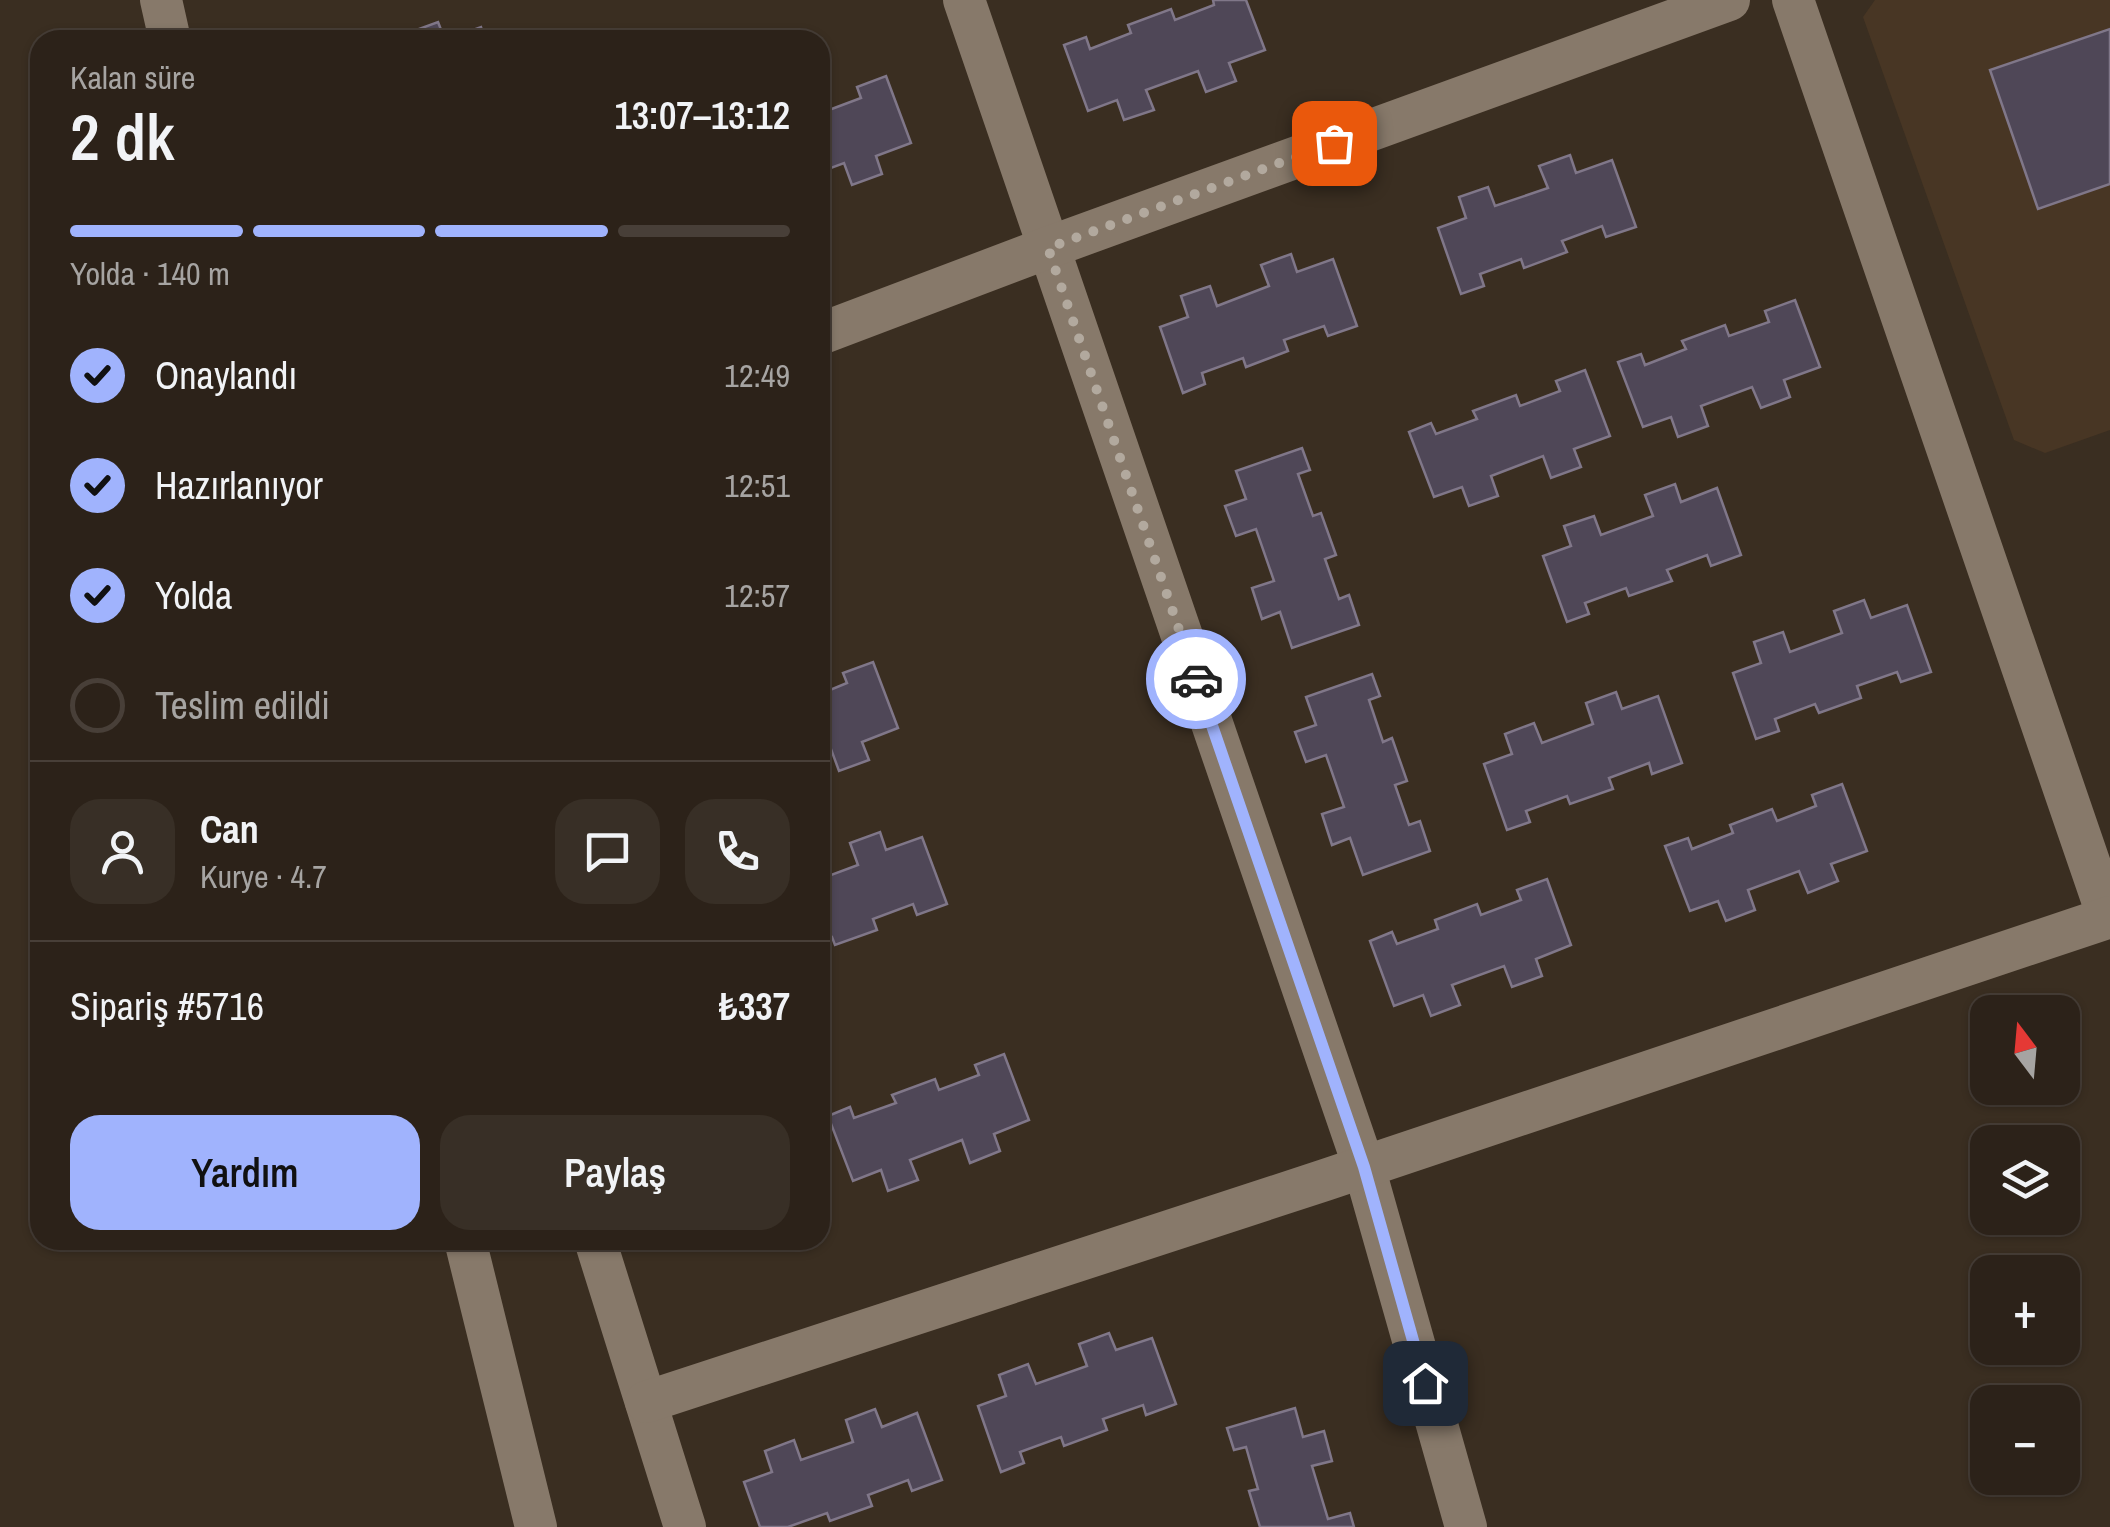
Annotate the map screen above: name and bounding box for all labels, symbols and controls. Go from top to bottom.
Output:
text: Kalan süre [70,56,195,99]
text: 13:07–13:12 [614,90,790,141]
text: 2 dk [70,93,175,180]
pin [1292,101,1377,186]
icon: bag [1307,116,1362,171]
text: Yolda · 140 m [70,252,230,295]
icon: check [70,348,125,403]
text: Onaylandı [155,350,297,401]
text: 12:49 [724,354,790,397]
icon: check [70,458,125,513]
text: Hazırlanıyor [155,460,323,511]
text: 12:51 [724,464,790,507]
icon: check [70,568,125,623]
text: Yolda [155,570,232,621]
text: 12:57 [724,574,790,617]
courier [1146,629,1246,729]
icon: car [1169,652,1224,707]
text: Teslim edildi [155,680,330,731]
button: person [70,799,175,904]
button: chat [555,799,660,904]
button: phone [685,799,790,904]
text: Can [200,804,259,855]
text: Kurye · 4.7 [200,855,327,898]
text: Sipariş #5716 [70,981,264,1032]
text: ₺337 [719,981,790,1032]
north arrow [1970,995,2080,1105]
map controls [1970,995,2080,1495]
button: Yardım [70,1115,420,1230]
button: Paylaş [440,1115,790,1230]
button: layers [1970,1125,2080,1235]
button: + [1970,1255,2080,1365]
pin [1383,1341,1468,1426]
icon: home [1398,1356,1453,1411]
button: − [1970,1385,2080,1495]

